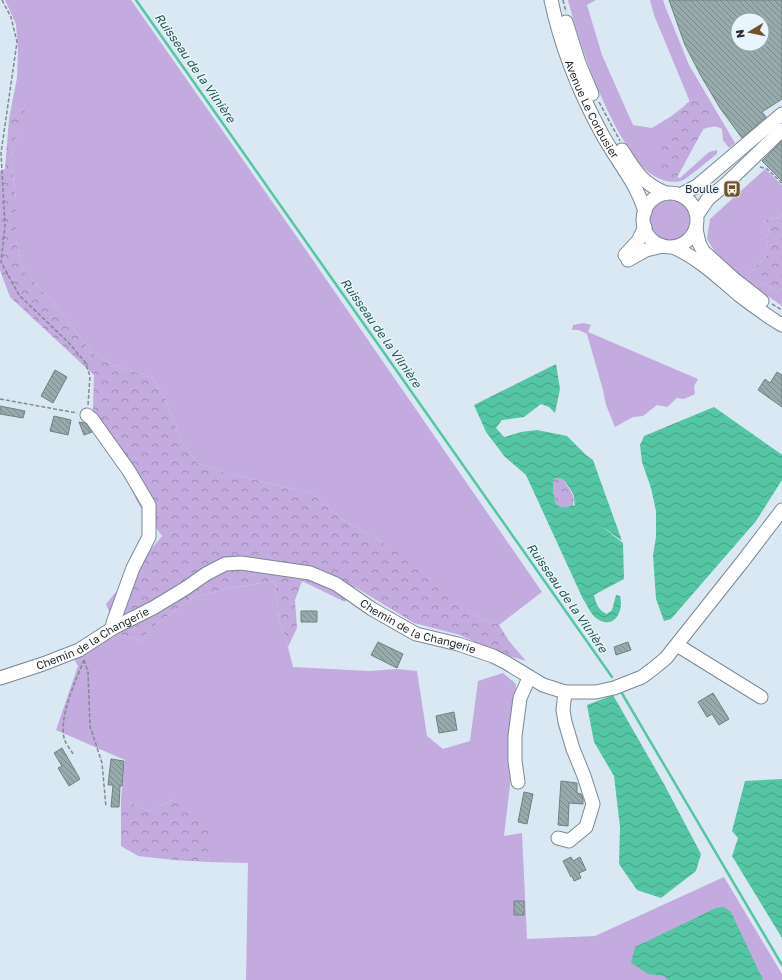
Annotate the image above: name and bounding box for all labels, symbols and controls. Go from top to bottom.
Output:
water label: Ruisseau de la Vilnière [152,10,240,126]
north arrow [730,12,770,52]
text: N [733,29,747,39]
street label: Avenue Le Corbusier [563,58,622,161]
bus stop icon: Boulle [722,179,742,199]
place label: Boulle [685,182,719,195]
water label: Ruisseau de la Vilnière [338,275,426,391]
water label: Ruisseau de la Vilnière [524,540,612,656]
street label: Chemin de la Changerie [358,596,478,656]
street label: Chemin de la Changerie [34,604,151,672]

